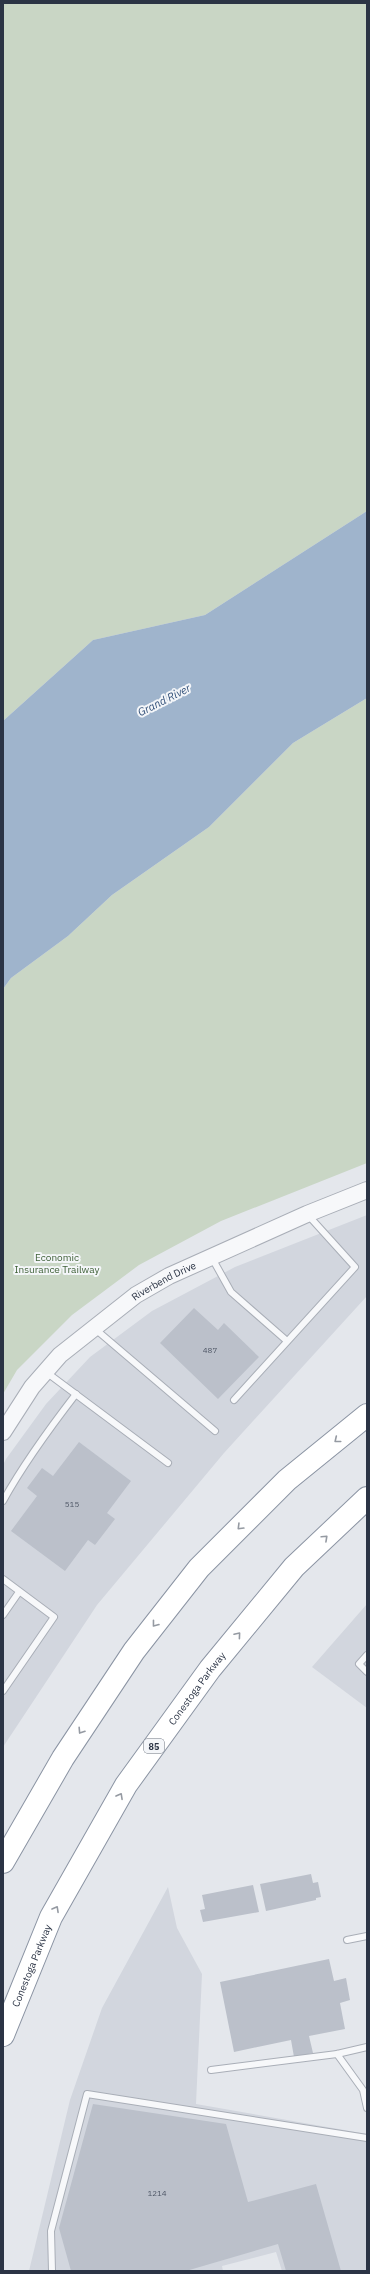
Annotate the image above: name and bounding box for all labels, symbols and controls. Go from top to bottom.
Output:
water label: Grand River [135,680,194,719]
park label: Economic Insurance Trailway [15,1251,99,1276]
street label: Riverbend Drive [128,1258,198,1303]
house number: 487 [203,1345,217,1355]
one-way arrow [334,1435,341,1442]
house number: 515 [65,1499,79,1509]
one-way arrow [237,1522,245,1530]
one-way arrow [320,1535,328,1543]
one-way arrow [152,1620,159,1627]
one-way arrow [234,1632,241,1639]
street label: Conestoga Parkway [165,1649,228,1727]
one-way arrow [78,1727,86,1734]
road number: 85 [144,1739,164,1753]
one-way arrow [115,1793,122,1800]
one-way arrow [51,1906,59,1913]
street label: Conestoga Parkway [9,1922,54,2009]
house number: 1214 [147,2188,167,2198]

